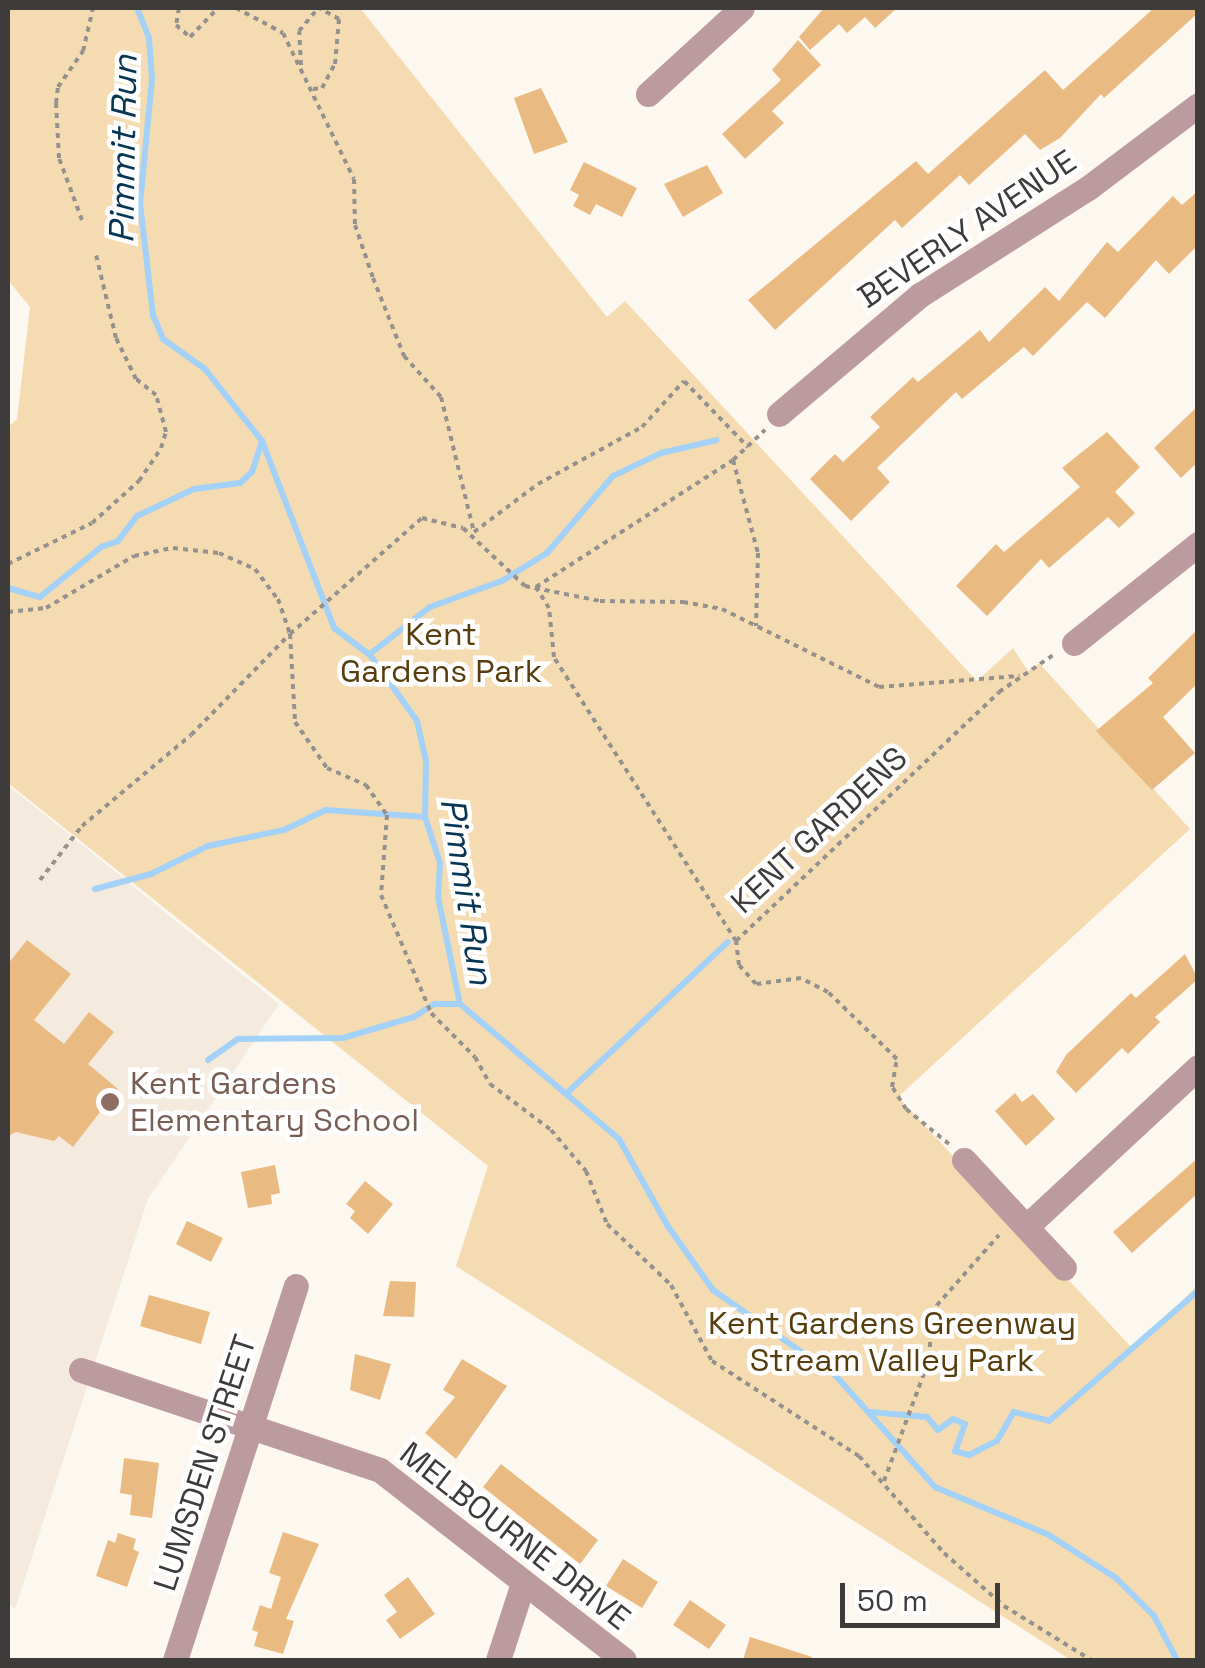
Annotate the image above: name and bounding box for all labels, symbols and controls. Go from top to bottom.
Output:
water label: Pimmit Run [100,54,146,244]
street label: BEVERLY AVENUE [850,142,1084,316]
park label: Kent Gardens Park [340,616,542,691]
street label: KENT GARDENS [723,738,915,922]
water label: Pimmit Run [432,795,502,987]
place label: Kent Gardens Elementary School [130,1065,419,1140]
marker: Kent Gardens Elementary School [99,1091,121,1113]
park label: Kent Gardens Greenway Stream Valley Park [708,1305,1076,1380]
street label: LUMSDEN STREET [146,1330,264,1596]
street label: MELBOURNE DRIVE [392,1434,638,1638]
scale bar [845,1563,1005,1625]
text: 50 m [857,1581,928,1620]

